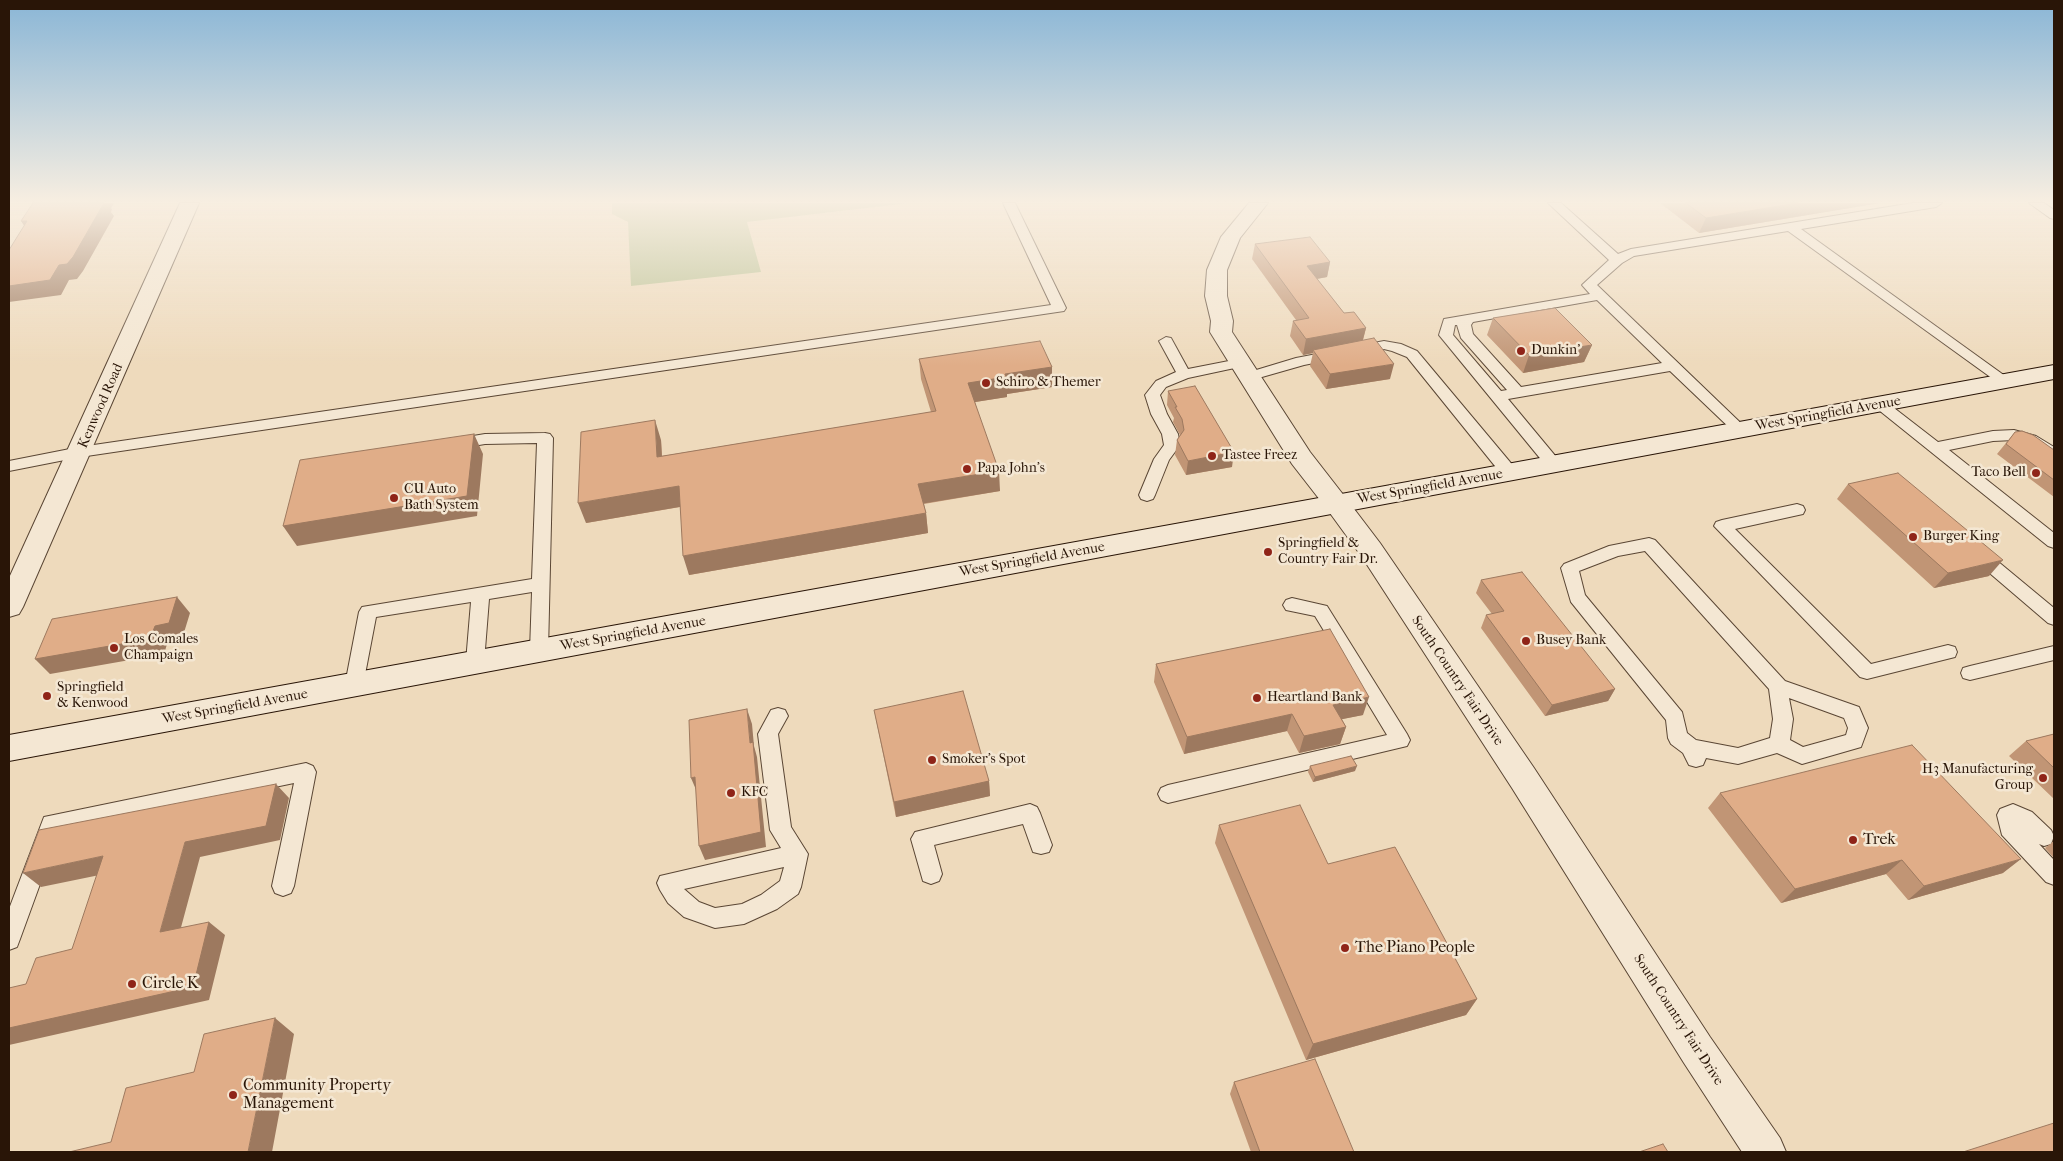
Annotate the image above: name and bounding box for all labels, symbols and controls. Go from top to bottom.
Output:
place label: Dunkin' [1531,343,1580,359]
marker: Dunkin' [1515,345,1527,357]
street label: Kenwood Road [75,361,127,451]
place label: Schiro & Themer [996,375,1101,391]
marker: Schiro & Themer [980,377,992,389]
street label: West Springfield Avenue [1754,393,1902,435]
place label: Tastee Freez [1222,448,1297,464]
marker: Tastee Freez [1206,450,1218,462]
place label: Papa John's [977,461,1045,477]
marker: Papa John's [961,463,973,475]
place label: Taco Bell [1971,465,2026,481]
street label: West Springfield Avenue [1356,466,1504,508]
marker: Taco Bell [2030,467,2042,479]
place label: CU Auto Bath System [404,482,479,514]
marker: CU Auto Bath System [388,492,400,504]
place label: Burger King [1923,529,1999,545]
marker: Burger King [1907,531,1919,543]
place label: Springfield & Country Fair Dr. [1278,536,1378,568]
street label: West Springfield Avenue [958,539,1106,581]
marker: Springfield & Country Fair Dr. [1262,546,1274,558]
street label: West Springfield Avenue [559,613,707,655]
street label: South Country Fair Drive [1407,613,1507,749]
place label: Los Comales Champaign [124,632,198,664]
place label: Busey Bank [1536,633,1606,649]
marker: Busey Bank [1520,635,1532,647]
marker: Los Comales Champaign [108,642,120,654]
place label: Springfield & Kenwood [57,680,128,712]
street label: West Springfield Avenue [161,686,309,728]
marker: Springfield & Kenwood [41,690,53,702]
place label: Heartland Bank [1267,690,1362,706]
marker: Heartland Bank [1251,692,1263,704]
place label: Smoker's Spot [942,752,1026,768]
marker: Smoker's Spot [926,754,938,766]
place label: H3 Manufacturing Group [1922,762,2033,794]
marker: H3 Manufacturing Group [2037,772,2049,784]
place label: KFC [741,785,768,801]
marker: KFC [725,787,737,799]
place label: Trek [1863,830,1896,850]
marker: Trek [1847,834,1859,846]
place label: The Piano People [1355,938,1475,958]
marker: The Piano People [1339,942,1351,954]
street label: South Country Fair Drive [1629,951,1727,1089]
place label: Circle K [142,974,198,994]
marker: Circle K [126,978,138,990]
place label: Community Property Management [243,1076,391,1114]
marker: Community Property Management [227,1089,239,1101]

